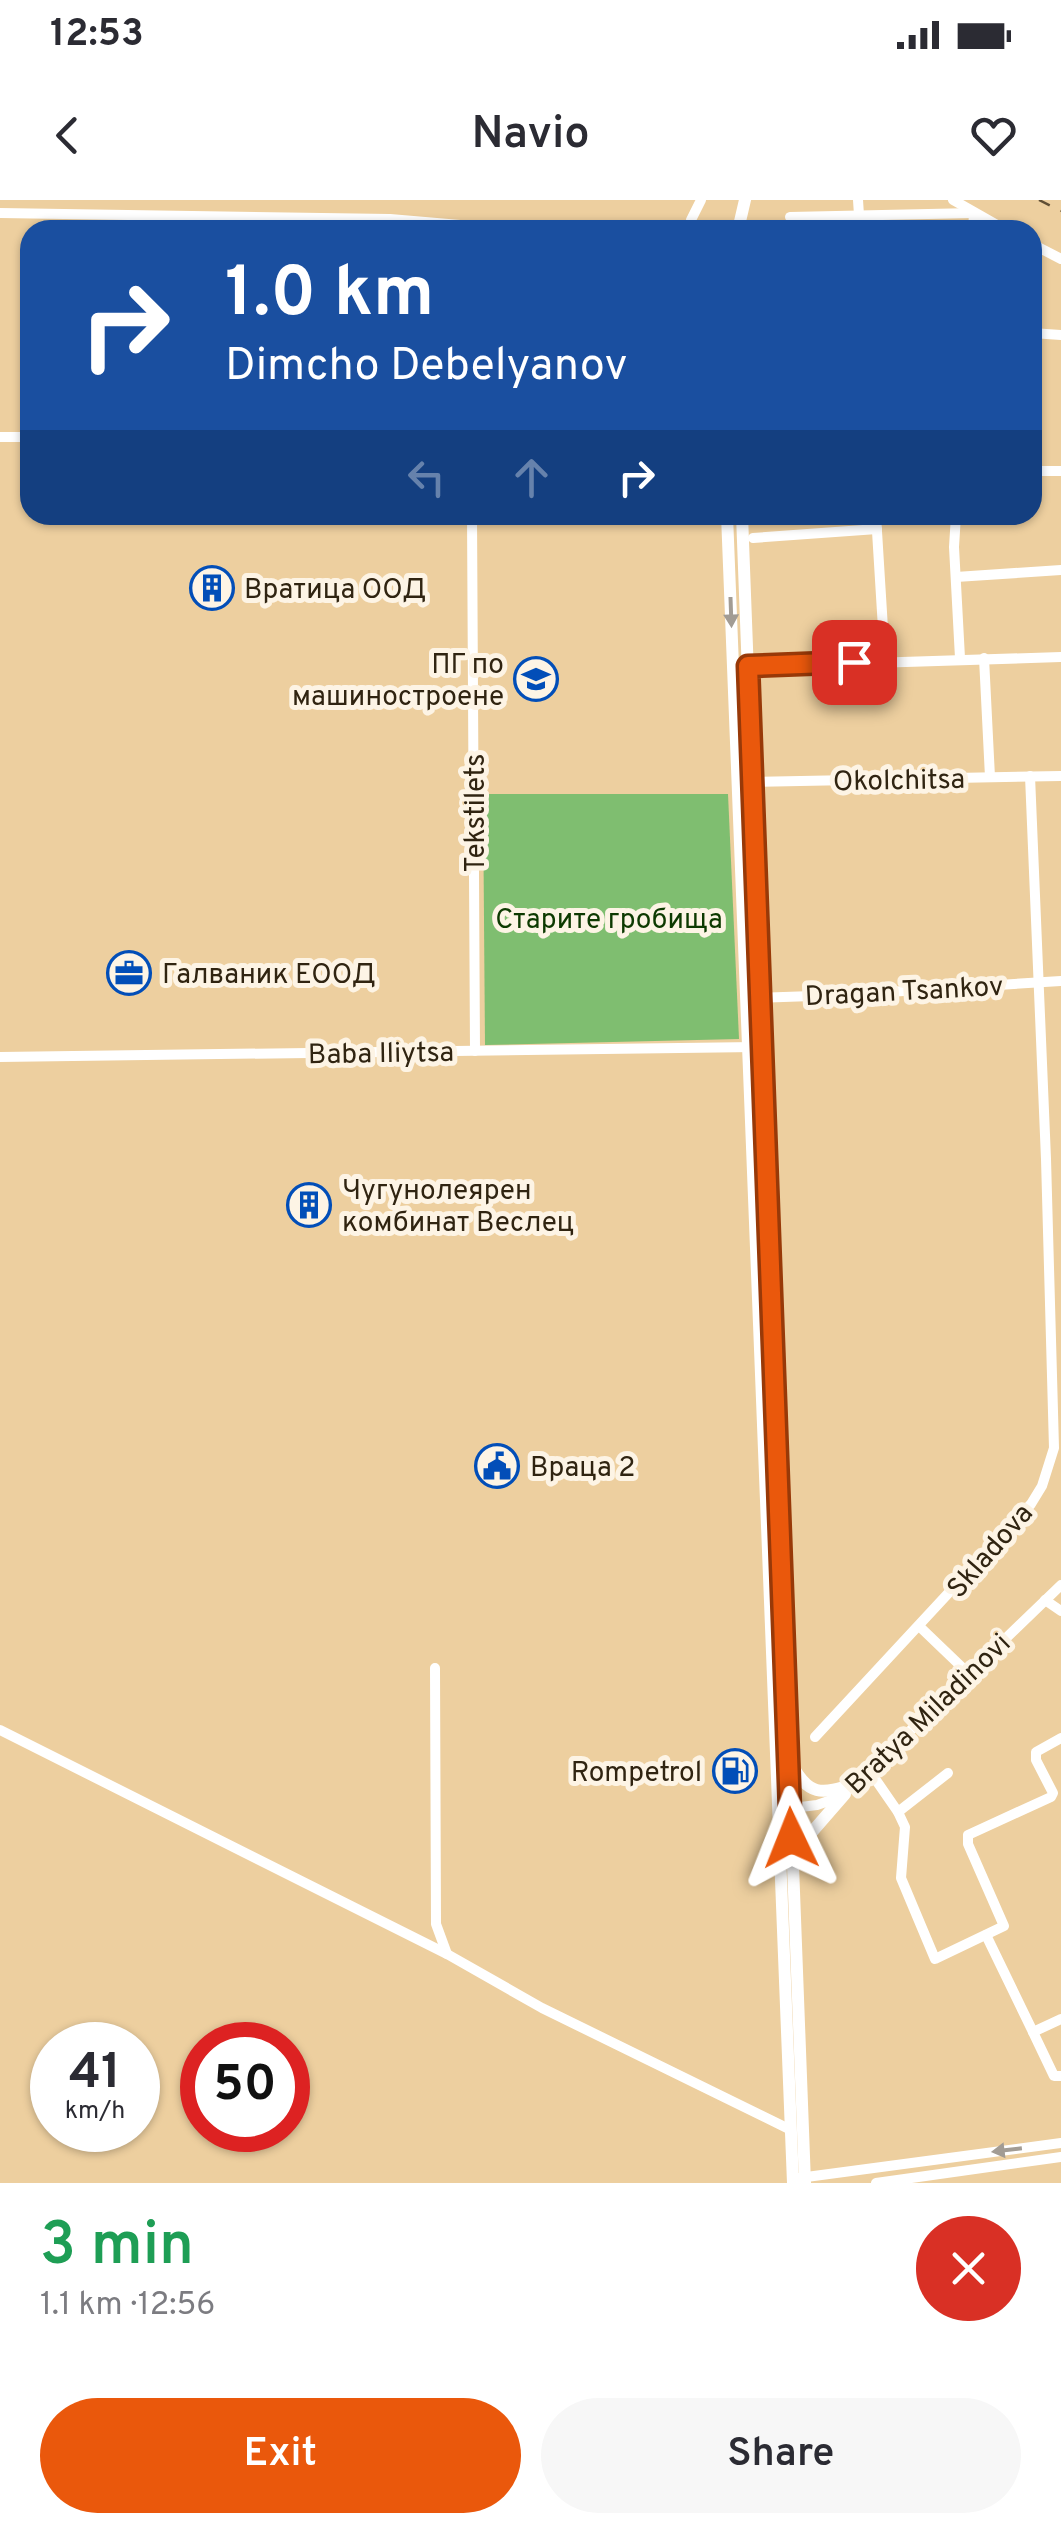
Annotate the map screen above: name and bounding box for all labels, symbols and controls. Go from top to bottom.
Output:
text: 12:53 [50,11,144,60]
text: Navio [471,107,590,164]
icon: back [40,108,95,163]
icon: heart [966,108,1021,163]
text: 1.0 km [225,252,434,341]
icon: right [60,260,190,390]
text: Dimcho Debelyanov [225,339,628,396]
icon: left [399,450,454,505]
icon: ahead [504,450,559,505]
icon: right [609,450,664,505]
building icon: Вратица ООД [189,565,235,611]
place label: Вратица ООД [244,573,426,609]
one-way arrow [723,597,739,629]
pin [812,620,897,705]
icon: arrive [827,635,882,690]
place label: ПГ по машиностроене [292,648,504,716]
school or university icon: ПГ по машиностроене [513,656,559,702]
street label: Tekstilets [459,754,495,872]
street label: Okolchitsa [833,763,965,801]
park label: Старите гробища [495,903,723,939]
office icon: Галваник ЕООД [106,950,152,996]
place label: Галваник ЕООД [162,958,376,994]
street label: Dragan Tsankov [804,970,1004,1016]
street label: Baba Iliytsa [308,1036,454,1074]
place label: Чугунолеярен комбинат Веслец [342,1174,574,1242]
building icon: Чугунолеярен комбинат Веслец [286,1182,332,1228]
public building icon: Враца 2 [474,1443,520,1489]
place label: Враца 2 [530,1451,635,1487]
street label: Skladova [940,1497,1042,1607]
street label: Bratya Miladinovi [839,1627,1020,1803]
fuel station icon: Rompetrol [712,1748,758,1794]
place label: Rompetrol [571,1756,702,1792]
position arrow [739,1786,843,1890]
speed limit sign: 50 [180,2022,310,2152]
text: 41 [69,2043,121,2106]
text: km/h [65,2096,125,2128]
one-way arrow [990,2142,1022,2158]
text: 3 min [40,2210,194,2286]
button: close [916,2216,1021,2321]
text: 1.1 km · 12:56 [40,2286,215,2326]
button: Exit [40,2398,521,2513]
button: Share [541,2398,1021,2513]

